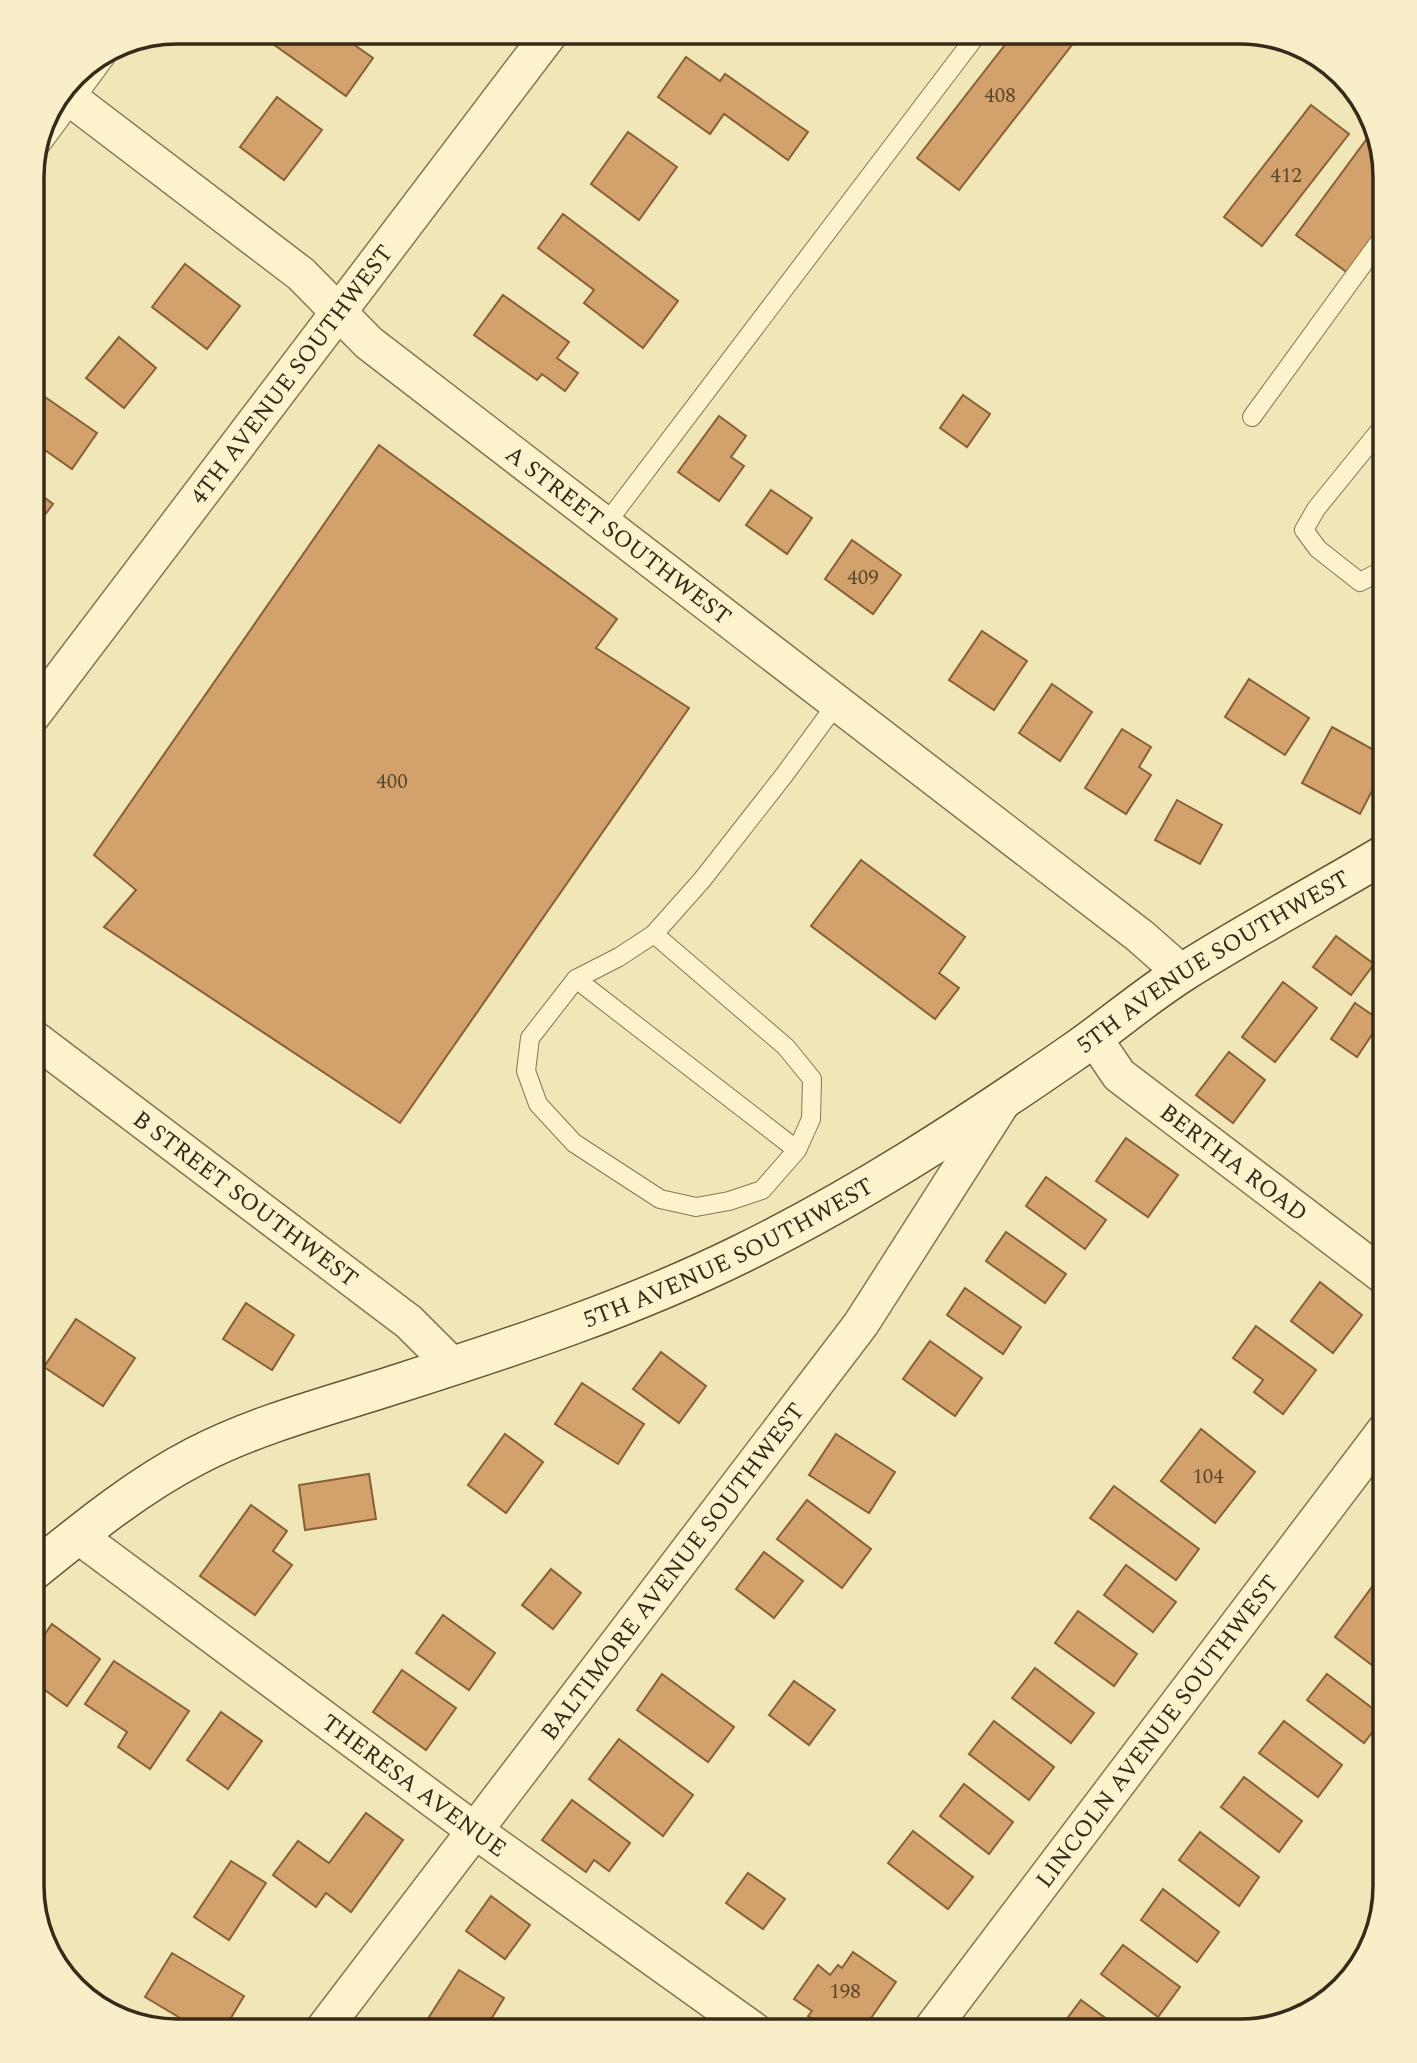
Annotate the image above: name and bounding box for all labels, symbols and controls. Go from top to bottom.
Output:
house number: 408 [984,80,1016,112]
house number: 412 [1270,160,1302,192]
street label: 4TH AVENUE SOUTHWEST [182,237,403,512]
street label: A STREET SOUTHWEST [497,437,739,634]
house number: 409 [847,562,879,594]
house number: 400 [376,766,408,798]
street label: 5TH AVENUE SOUTHWEST [1070,861,1356,1063]
street label: BERTHA ROAD [1152,1095,1315,1231]
street label: B STREET SOUTHWEST [125,1102,366,1297]
street label: 5TH AVENUE SOUTHWEST [579,1169,881,1338]
street label: BALTIMORE AVENUE SOUTHWEST [532,1395,814,1749]
house number: 104 [1192,1461,1224,1493]
street label: LINCOLN AVENUE SOUTHWEST [1027,1568,1288,1896]
street label: THERESA AVENUE [313,1705,514,1867]
house number: 198 [829,1976,861,2008]

